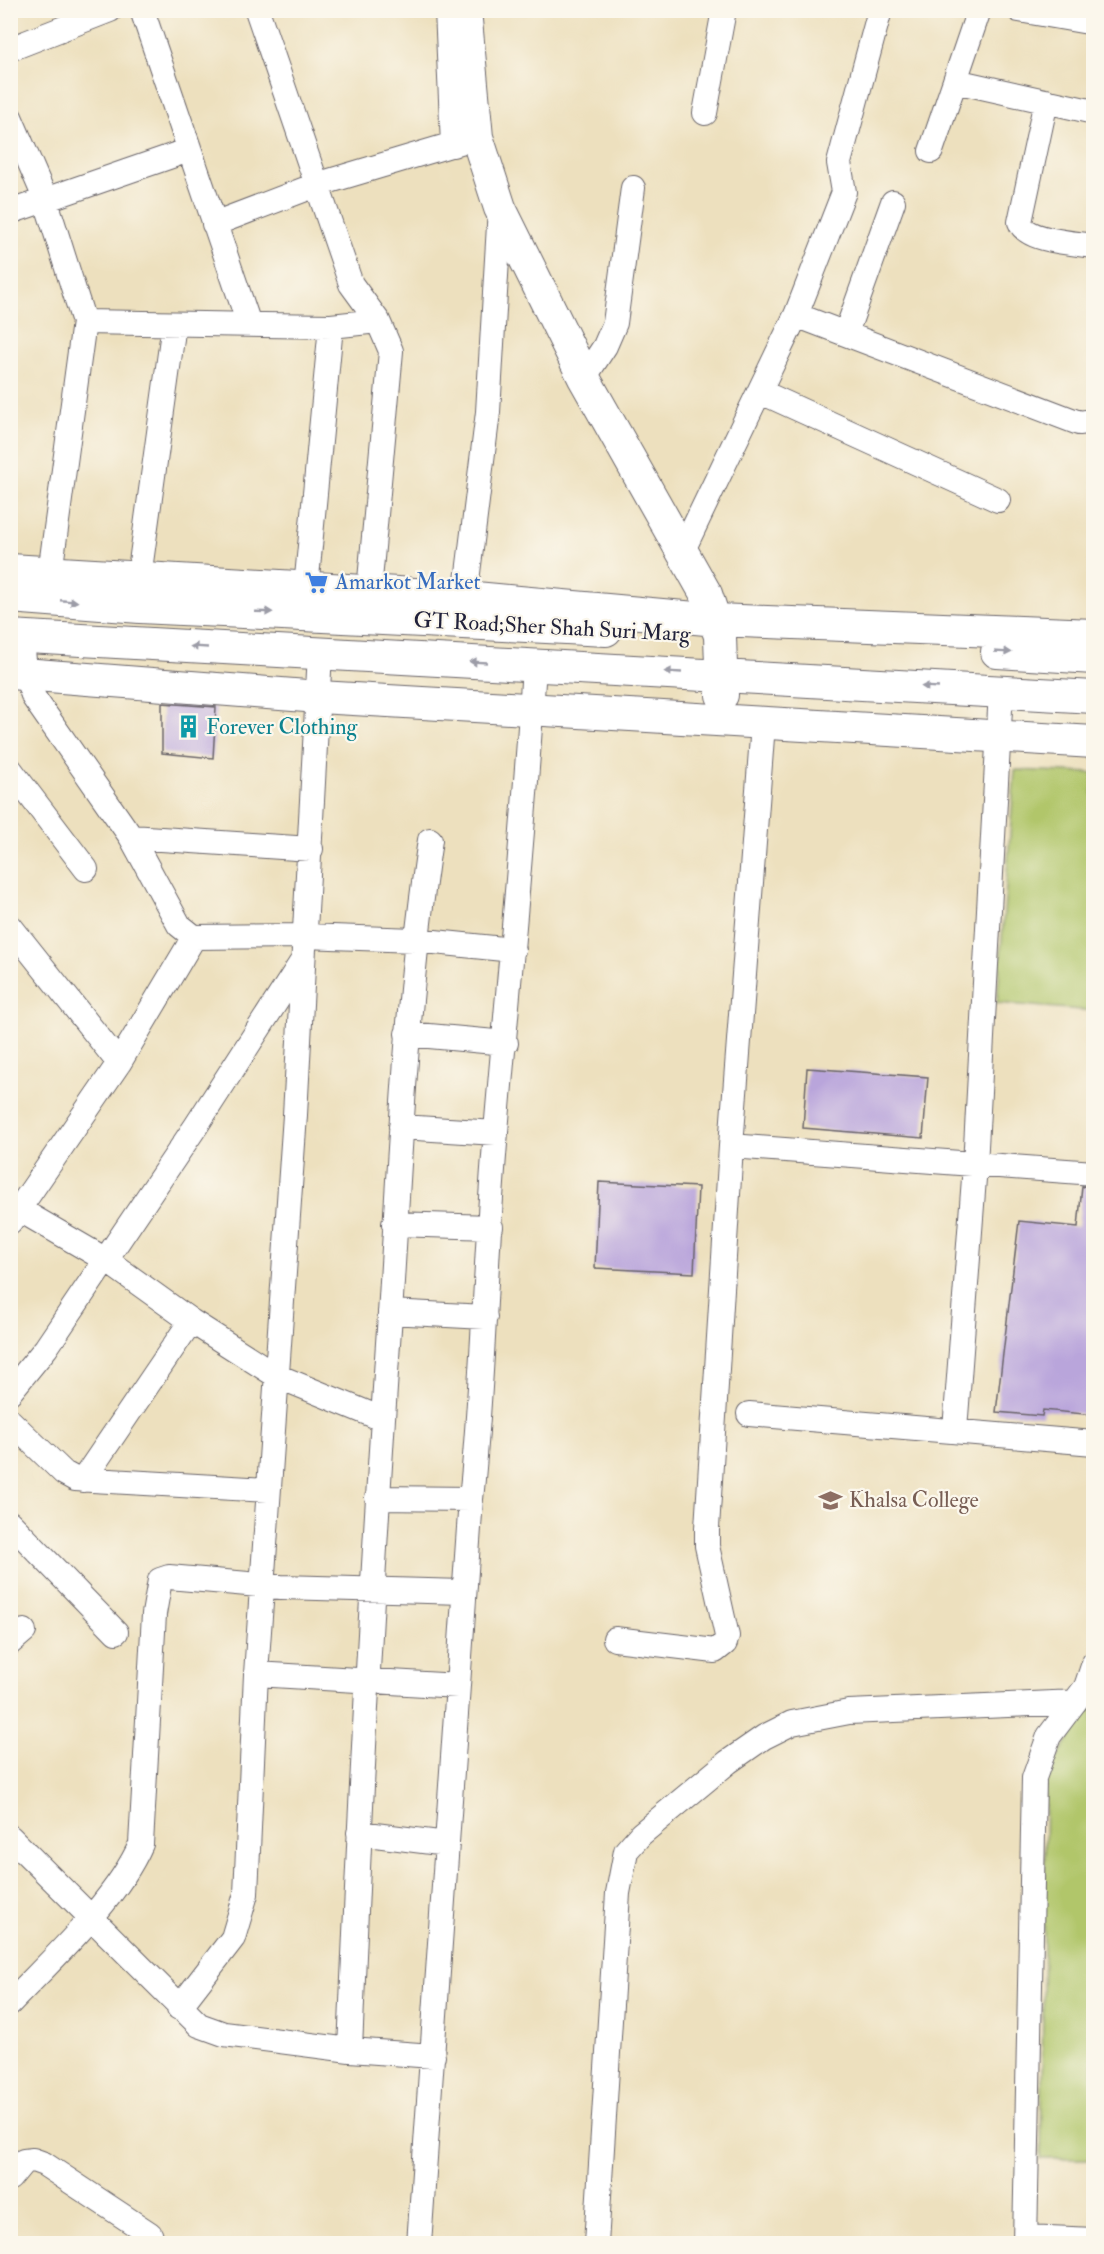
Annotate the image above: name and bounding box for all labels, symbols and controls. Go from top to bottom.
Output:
place label: Amarkot Market [334,568,481,596]
supermarket icon: Amarkot Market [304,569,330,595]
one-way arrow [59,596,78,606]
street label: GT Road;Sher Shah Suri Marg [413,606,692,648]
one-way arrow [254,607,273,616]
one-way arrow [190,642,209,651]
one-way arrow [994,648,1013,657]
one-way arrow [468,658,487,667]
one-way arrow [663,668,682,677]
one-way arrow [921,683,940,692]
place label: Forever Clothing [206,713,359,741]
building icon: Forever Clothing [175,714,201,740]
place label: Khalsa College [849,1486,979,1514]
school or university icon: Khalsa College [818,1487,844,1513]

